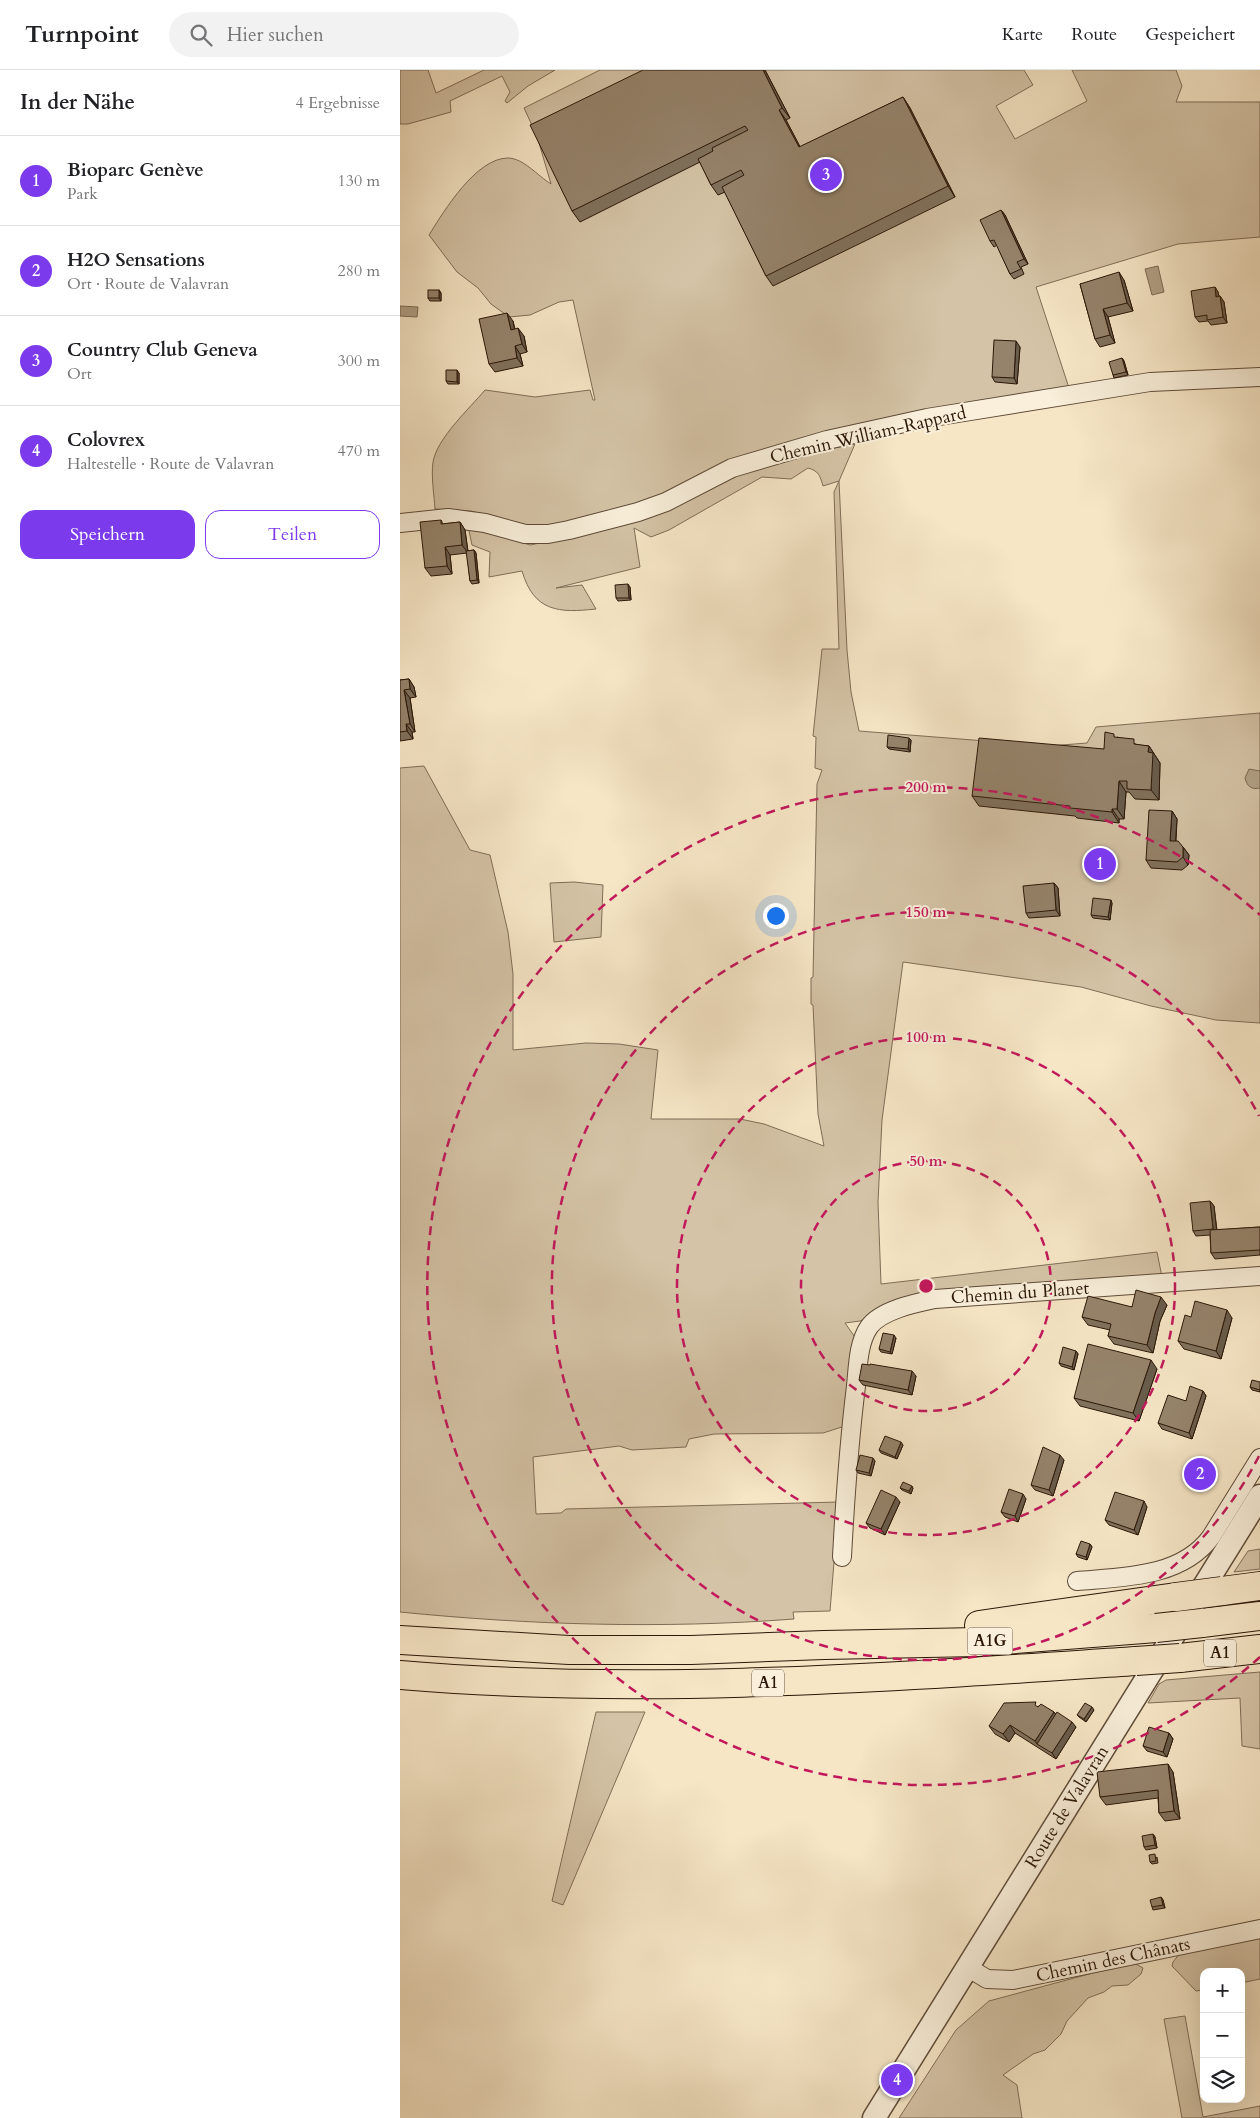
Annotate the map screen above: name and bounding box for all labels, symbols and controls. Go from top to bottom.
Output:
search box [169,12,519,57]
text: Turnpoint [25,18,139,51]
icon: search [187,21,215,49]
text: Hier suchen [227,22,324,48]
text: Karte [1002,22,1043,47]
text: Route [1071,22,1117,47]
text: Gespeichert [1145,22,1235,47]
text: In der Nähe [20,88,135,117]
text: 4 Ergebnisse [295,92,380,114]
pin: 3 [810,156,842,194]
text: Bioparc Genève [67,157,204,183]
text: 1 [32,170,40,192]
text: 130 m [338,170,380,192]
text: Park [67,183,98,205]
text: H2O Sensations [67,247,205,273]
text: 2 [32,260,40,282]
text: 280 m [338,260,380,282]
text: Ort · Route de Valavran [67,273,229,295]
text: Country Club Geneva [67,337,258,363]
text: 3 [32,350,40,372]
text: 300 m [338,350,380,372]
text: Ort [67,363,92,385]
street label: Chemin William-Rappard [767,400,969,470]
text: Colovrex [67,427,145,453]
text: 4 [32,440,40,462]
text: 470 m [338,440,380,462]
text: Haltestelle · Route de Valavran [67,453,274,475]
button: Speichern [20,510,195,559]
button: Teilen [205,510,380,559]
text: 200 m [906,777,947,797]
pin: 1 [1084,845,1116,883]
text: 150 m [906,902,947,922]
your location [763,903,789,929]
text: 100 m [906,1027,947,1047]
text: 50 m [909,1151,943,1171]
street label: Chemin du Planet [950,1276,1090,1310]
centre of rings [917,1277,935,1295]
pin: 2 [1184,1455,1216,1493]
road number: A1G [968,1628,1012,1654]
road number: A1 [1204,1640,1236,1666]
road number: A1 [752,1670,784,1696]
street label: Route de Valavran [1019,1740,1115,1873]
street label: Chemin des Chânats [1034,1931,1192,1989]
map controls [1200,1968,1245,2103]
button: + [1200,1968,1245,2013]
button: − [1200,2013,1245,2058]
button: layers [1200,2058,1245,2103]
pin: 4 [881,2061,913,2099]

